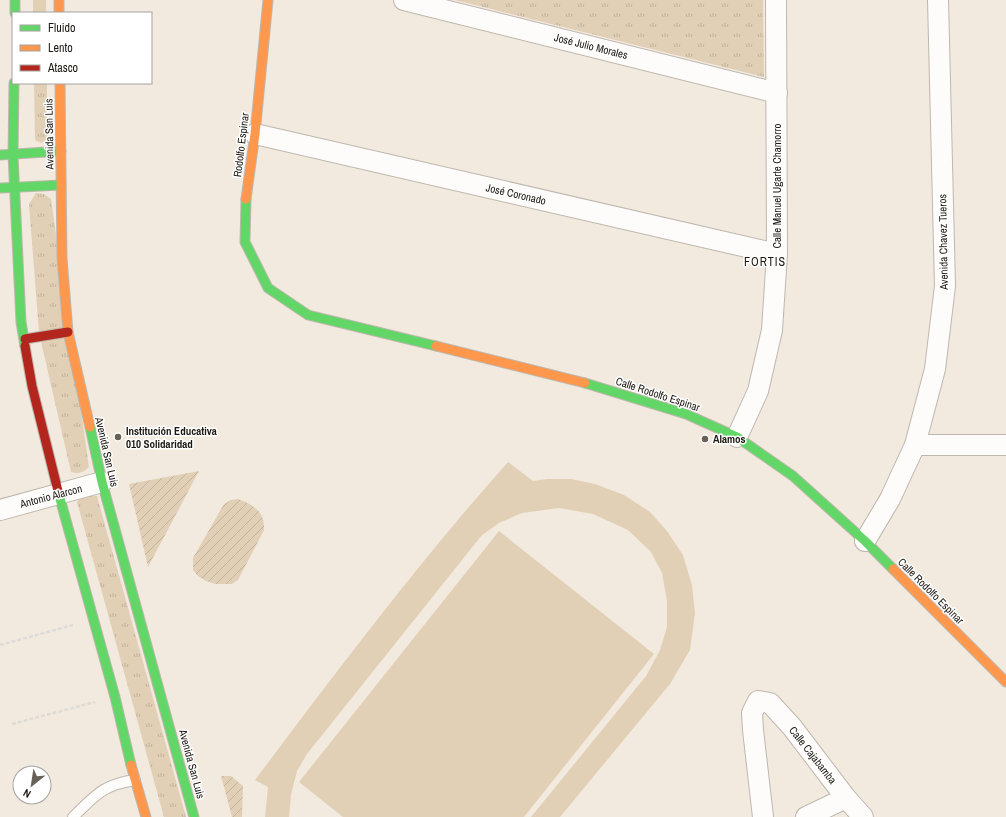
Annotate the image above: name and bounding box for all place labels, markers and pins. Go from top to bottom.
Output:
place label: Institución Educativa 010 Solidaridad [126,424,217,451]
marker: Institución Educativa 010 Solidaridad [113,432,123,442]
place label: Alamos [713,432,746,446]
marker: Alamos [700,434,710,444]

